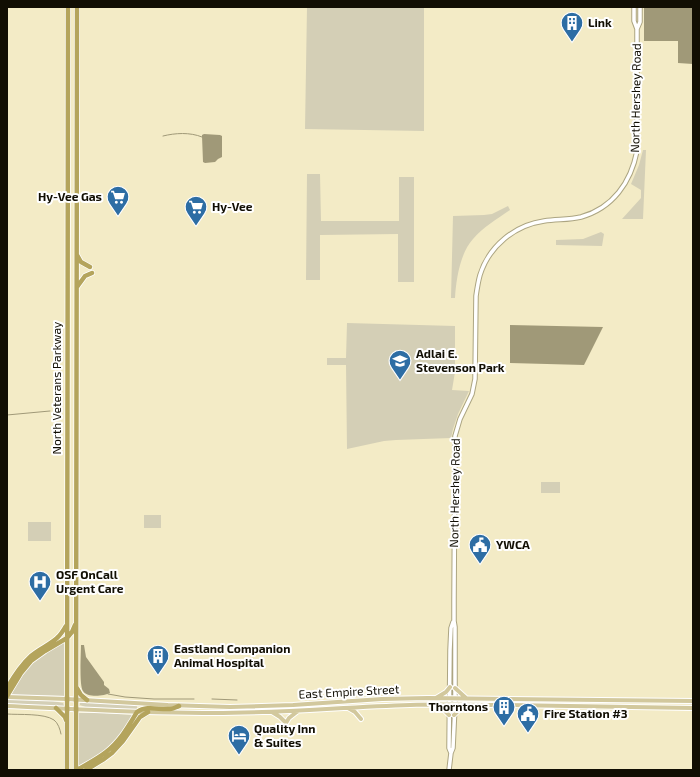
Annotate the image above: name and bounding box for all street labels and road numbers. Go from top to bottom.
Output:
street label: North Hershey Road [627,43,643,153]
street label: North Veterans Parkway [49,321,63,454]
street label: North Hershey Road [446,438,462,548]
street label: East Empire Street [298,681,400,701]

